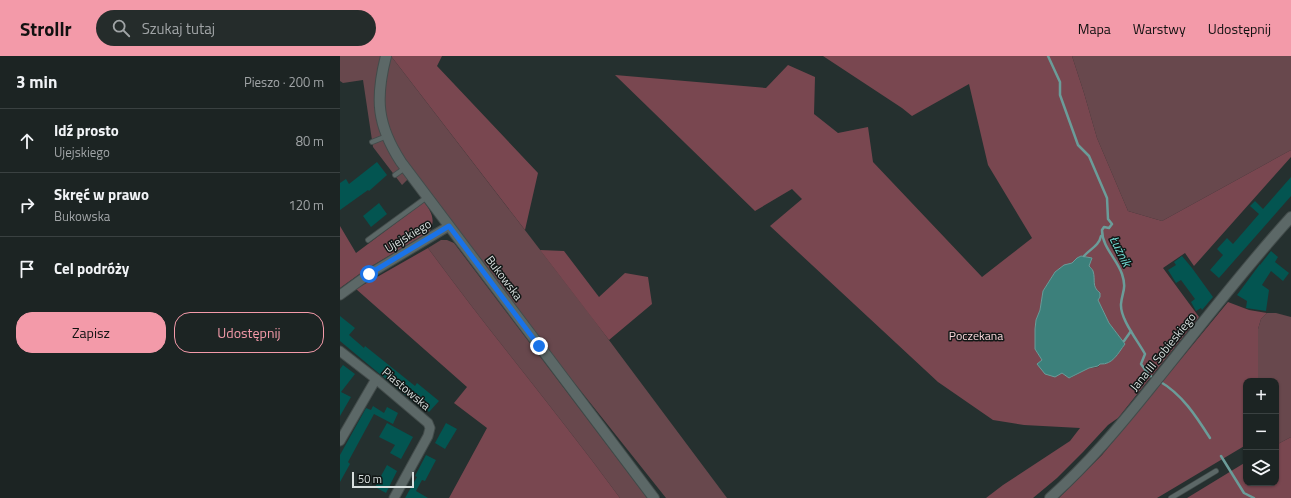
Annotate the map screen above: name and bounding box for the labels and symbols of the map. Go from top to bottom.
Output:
street label: Ujejskiego [381,214,435,257]
water label: Łużnik [1105,232,1138,272]
street label: Bukowska [481,251,528,304]
route start [360,265,378,283]
street label: Jana III Sobieskiego [1125,308,1200,395]
park label: Poczekana [949,326,1003,345]
route end [530,337,548,355]
street label: Piastowska [378,363,435,415]
scale bar [352,470,414,489]

